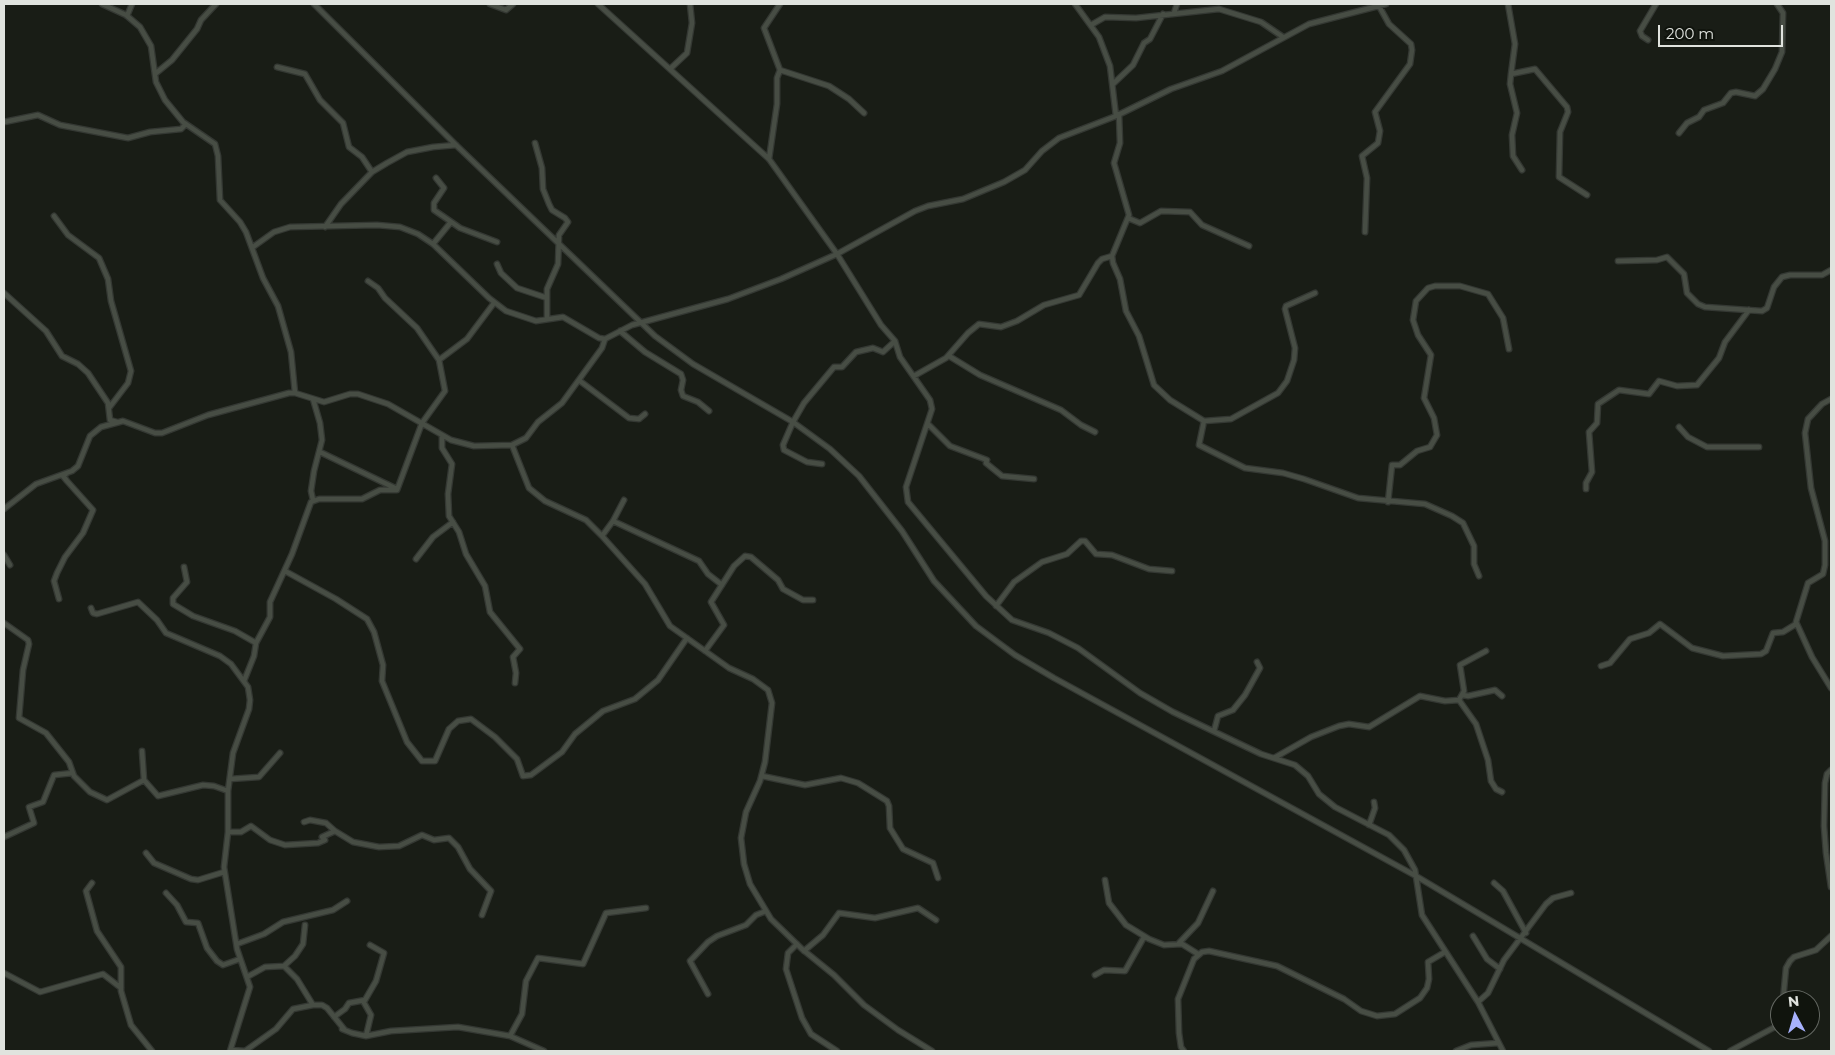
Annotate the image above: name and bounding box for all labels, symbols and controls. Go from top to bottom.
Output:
scale bar [1660,15,1785,47]
text: 200 m [1666,24,1714,43]
north arrow [1770,990,1820,1040]
text: N [1787,992,1800,1011]

